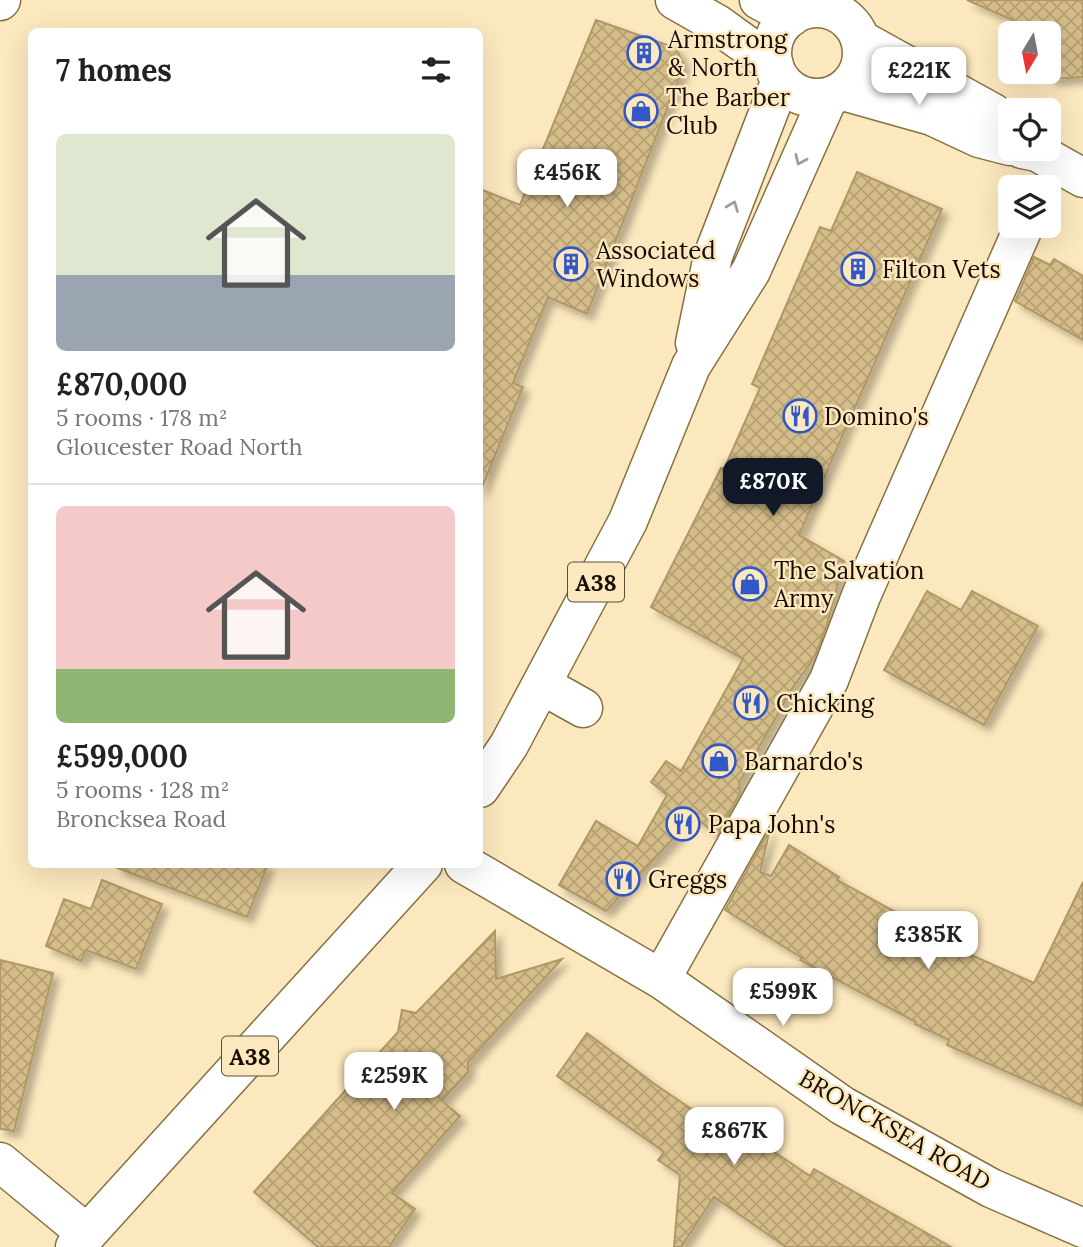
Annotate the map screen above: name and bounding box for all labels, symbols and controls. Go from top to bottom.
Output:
north arrow [998,21,1060,84]
map controls [998,21,1061,238]
place label: Armstrong & North [667,24,788,83]
building icon: Armstrong & North [625,34,663,72]
pin: £221K [870,48,968,107]
text: 7 homes [56,51,172,89]
icon: filters [417,51,455,89]
text: £221K [887,55,951,84]
place label: The Barber Club [666,82,791,141]
shop icon: The Barber Club [622,92,660,130]
button: locate [998,98,1061,161]
pin: £456K [518,150,616,209]
one-way arrow [794,153,808,165]
text: £456K [533,157,601,186]
button: layers [998,175,1061,238]
icon: home [193,180,319,306]
one-way arrow [724,200,738,212]
place label: Associated Windows [595,235,716,294]
building icon: Associated Windows [552,245,590,283]
building icon: Filton Vets [839,250,877,288]
place label: Filton Vets [882,254,1001,285]
text: £870,000 [56,365,187,403]
restaurant icon: Domino's [781,397,819,435]
place label: Domino's [824,401,929,432]
text: 5 rooms · 178 m² [56,403,228,432]
text: Gloucester Road North [56,432,303,461]
pin: £870K [724,458,822,518]
text: £870K [739,466,807,495]
icon: home [193,552,319,678]
place label: The Salvation Army [773,555,924,614]
road number: A38 [568,562,624,602]
shop icon: The Salvation Army [731,565,769,603]
restaurant icon: Chicking [732,684,770,722]
place label: Chicking [776,688,875,719]
text: £599,000 [56,737,188,775]
shop icon: Barnardo's [700,742,738,780]
place label: Barnardo's [744,746,863,777]
text: 5 rooms · 128 m² [56,775,229,804]
text: Broncksea Road [56,804,226,833]
restaurant icon: Papa John's [664,805,702,843]
place label: Papa John's [708,809,835,840]
restaurant icon: Greggs [604,860,642,898]
place label: Greggs [648,864,727,895]
pin: £385K [879,912,977,971]
text: £385K [894,919,962,948]
pin: £599K [734,968,832,1028]
text: £599K [749,976,817,1005]
road number: A38 [222,1036,278,1076]
pin: £259K [345,1052,443,1112]
text: £259K [360,1060,428,1089]
street label: BRONCKSEA ROAD [793,1062,997,1198]
pin: £867K [685,1108,783,1167]
text: £867K [701,1115,767,1144]

